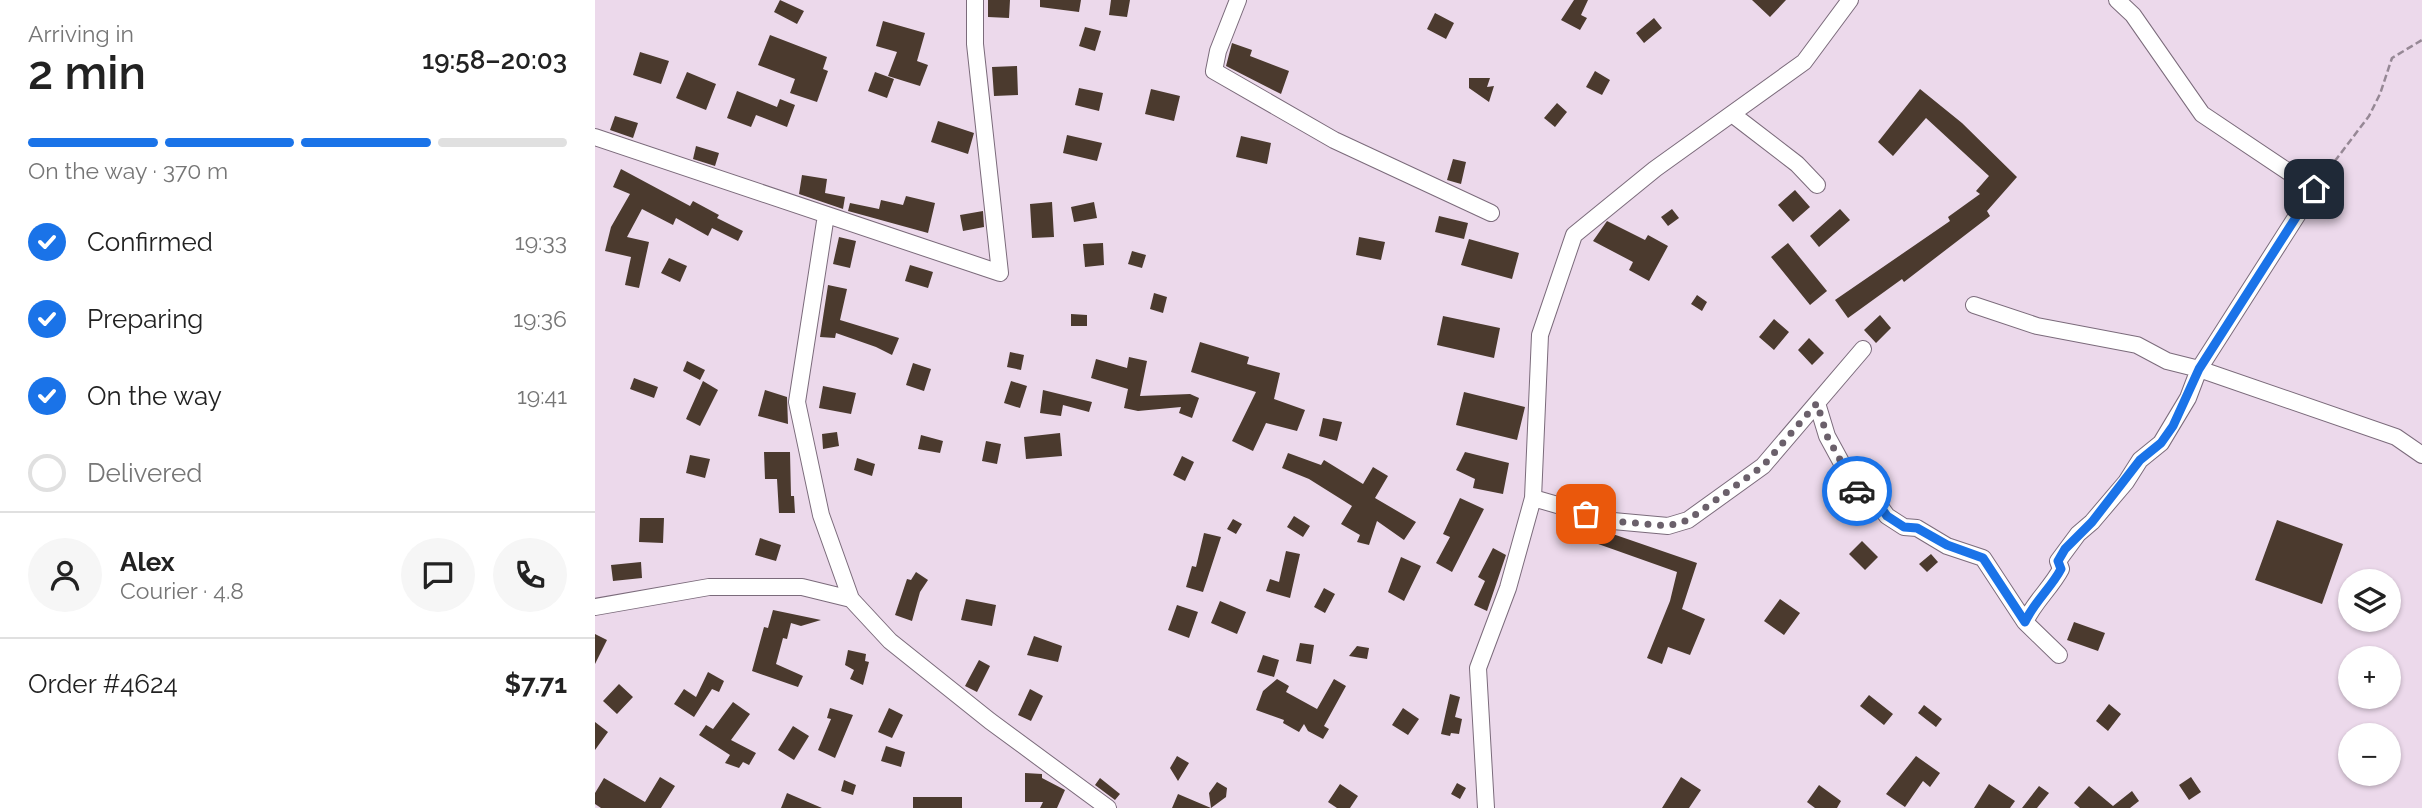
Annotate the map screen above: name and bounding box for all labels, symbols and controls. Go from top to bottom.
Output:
text: Arriving in [28,20,134,47]
text: 19:58–20:03 [422,45,567,75]
text: 2 min [28,46,146,100]
text: On the way · 370 m [28,157,228,184]
pin [2284,159,2344,219]
icon: home [2295,170,2333,208]
icon: check [28,223,66,261]
text: Confirmed [87,227,213,257]
text: 19:33 [515,228,567,255]
icon: check [28,300,66,338]
text: Preparing [87,304,203,334]
text: 19:36 [513,305,567,332]
icon: check [28,377,66,415]
text: On the way [87,381,222,411]
text: 19:41 [517,382,567,409]
courier [1822,456,1892,526]
text: Delivered [87,458,202,488]
icon: car [1838,472,1876,510]
pin [1556,484,1616,544]
icon: bag [1567,495,1605,533]
button: person [28,538,102,612]
button: chat [401,538,475,612]
button: phone [493,538,567,612]
text: Alex [120,547,175,577]
map controls [2338,569,2401,786]
button: layers [2338,569,2401,632]
text: Courier · 4.8 [120,577,244,604]
button: + [2338,646,2401,709]
text: Order #4624 [28,669,178,699]
text: $7.71 [505,669,567,699]
button: − [2338,723,2401,786]

